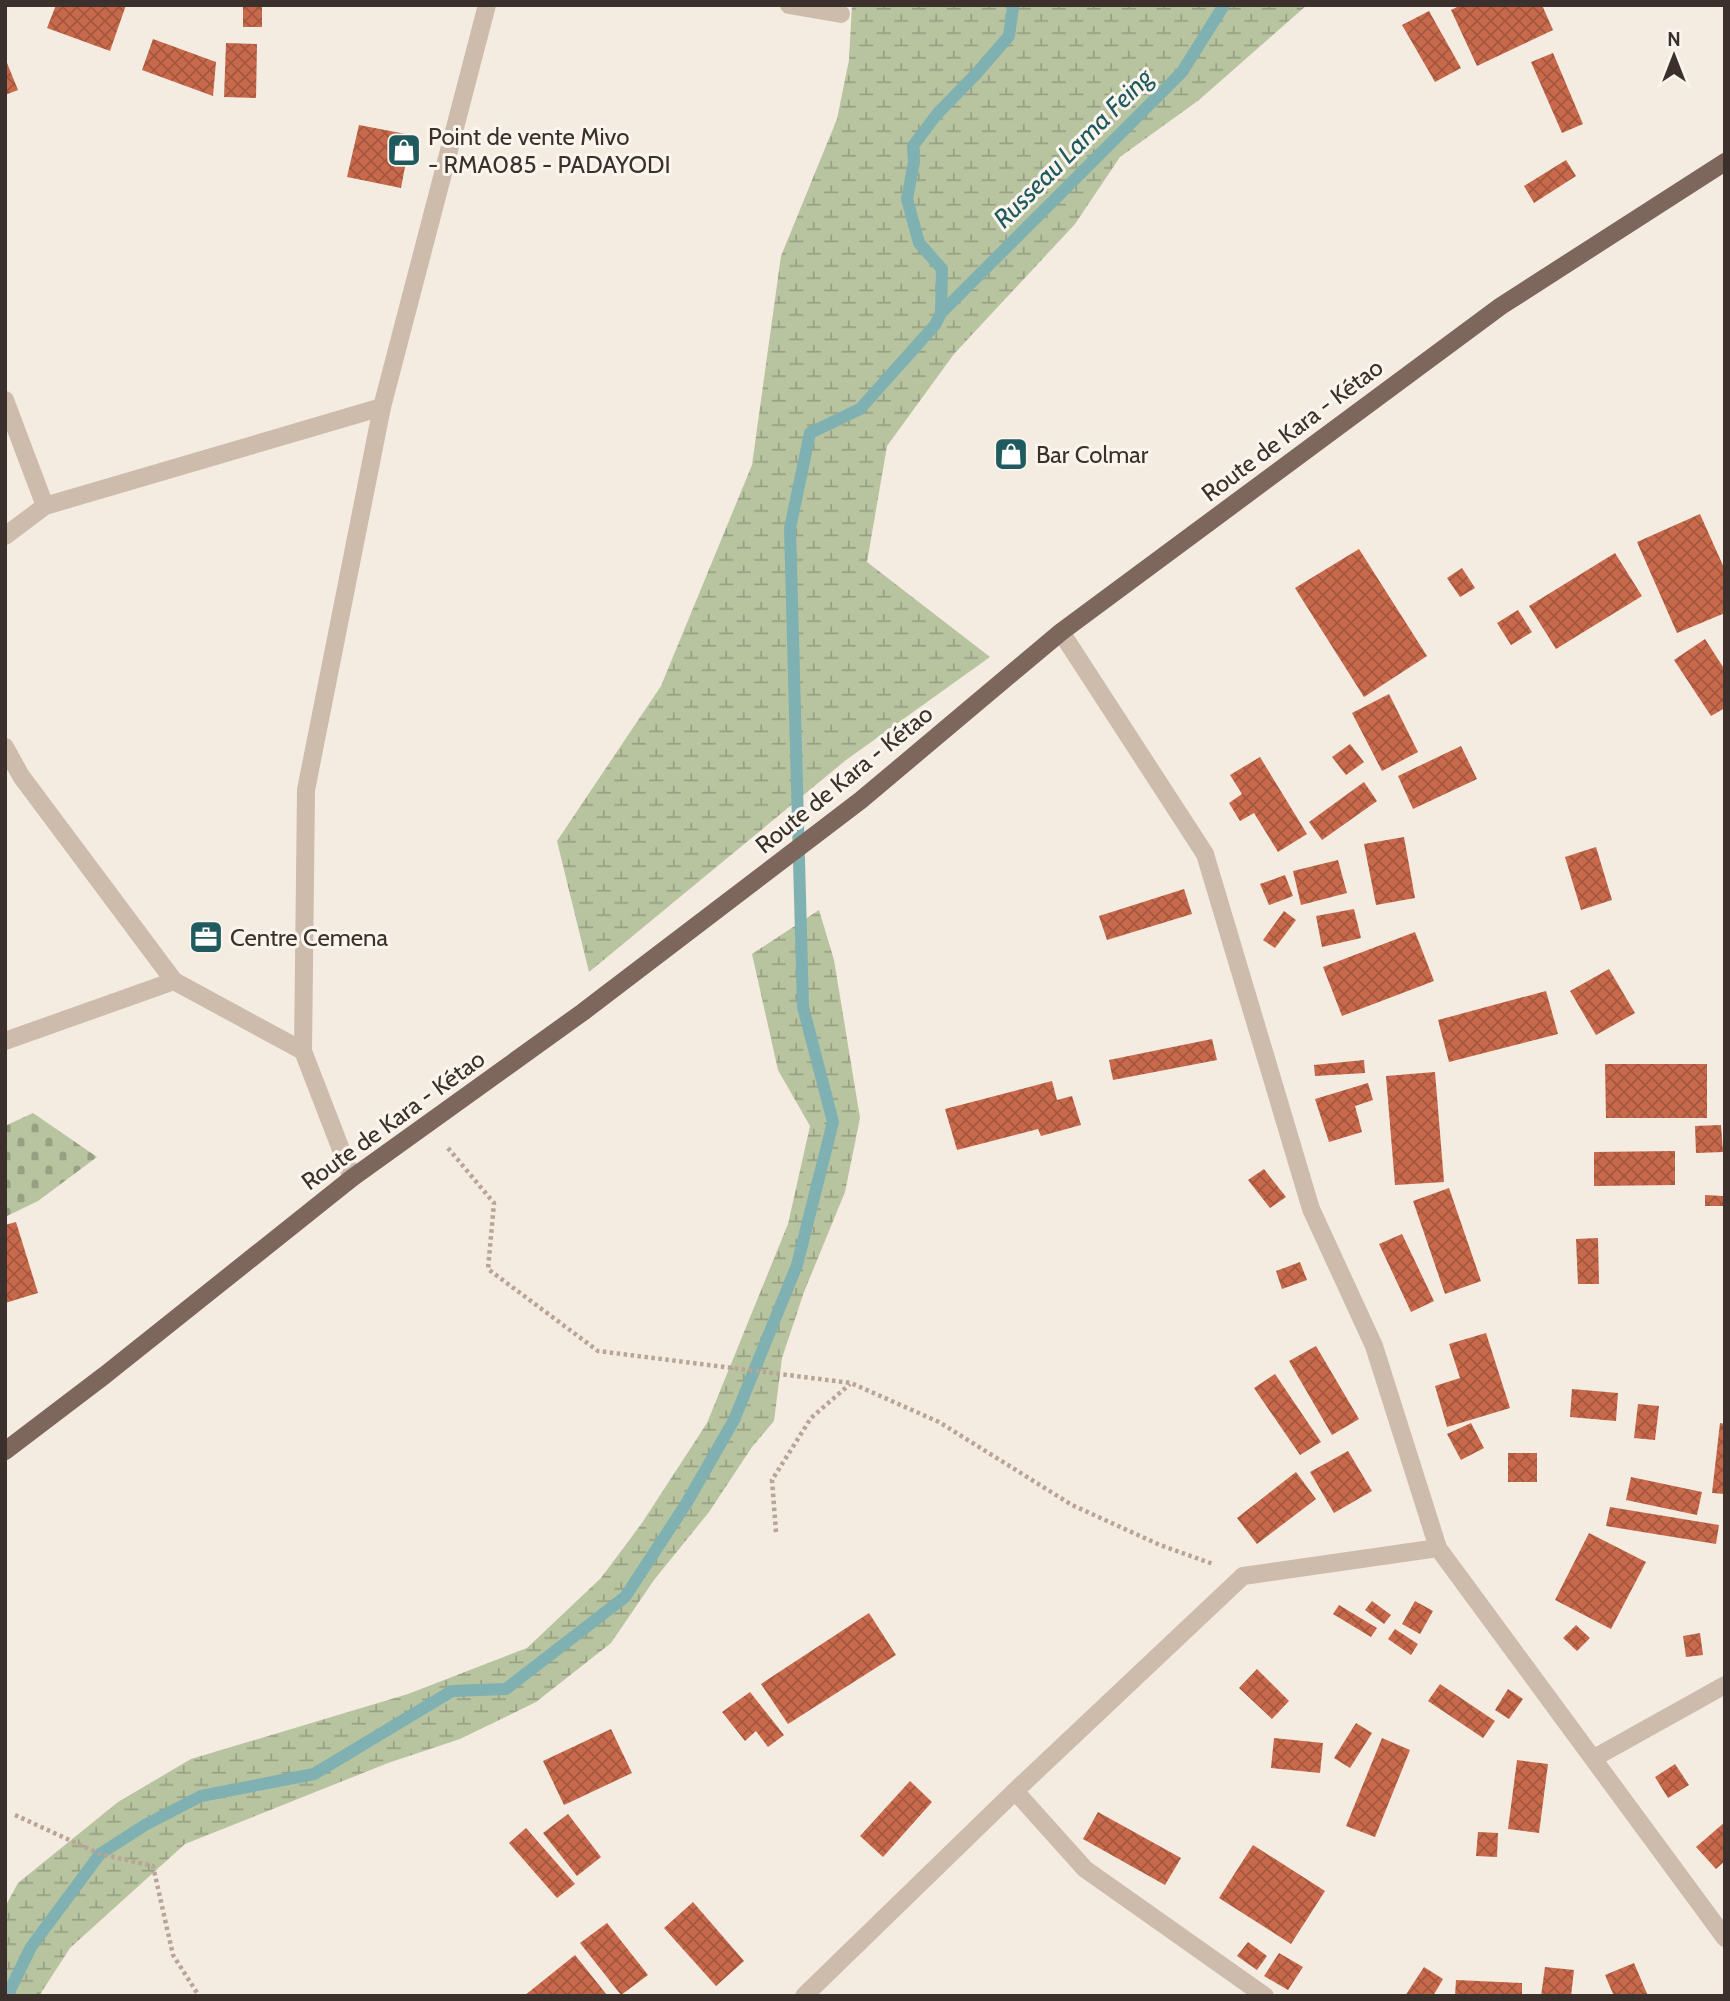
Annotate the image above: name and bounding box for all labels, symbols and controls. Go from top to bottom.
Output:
north arrow [1639,21,1709,91]
text: N [1667,28,1681,51]
water label: Russeau Lama Feing [987,61,1160,234]
place label: Point de vente Mivo - RMA085 - PADAYODI [428,122,671,179]
shop icon: Point de vente Mivo - RMA085 - PADAYODI [385,131,423,169]
street label: Route de Kara - Kétao [1196,352,1388,508]
shop icon: Bar Colmar [992,435,1030,473]
place label: Bar Colmar [1036,440,1149,469]
street label: Route de Kara - Kétao [750,699,938,859]
office icon: Centre Cemena [187,918,225,956]
place label: Centre Cemena [230,923,388,952]
street label: Route de Kara - Kétao [296,1044,490,1196]

